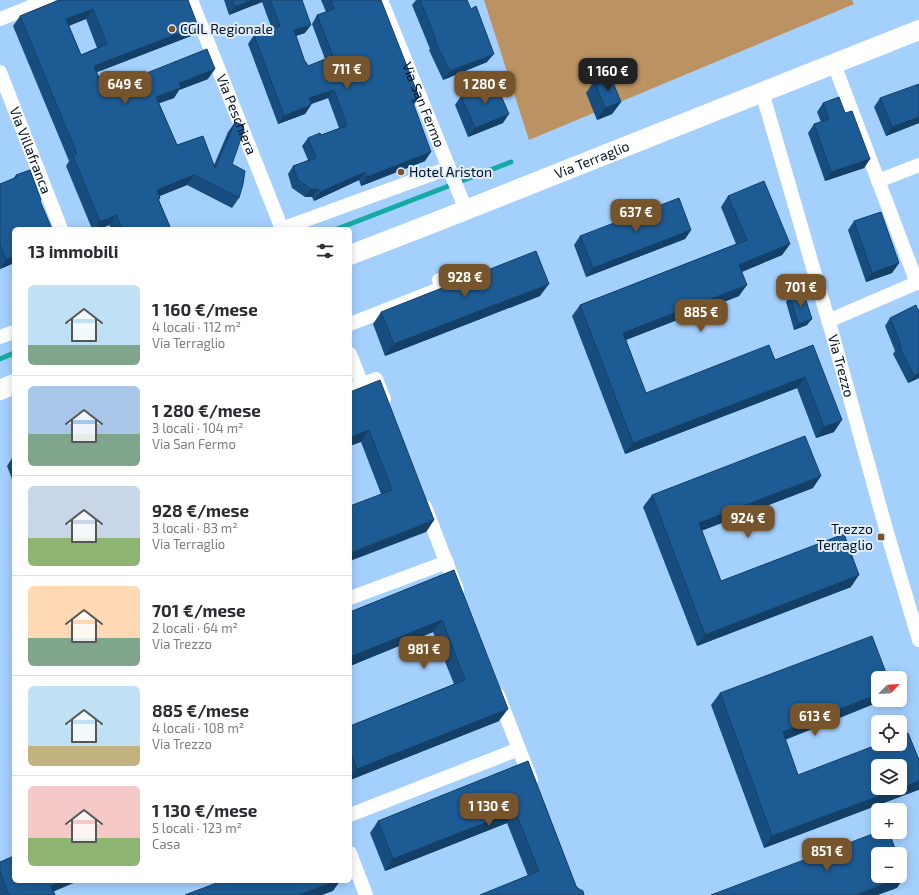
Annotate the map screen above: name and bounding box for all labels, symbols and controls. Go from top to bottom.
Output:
place label: CGIL Regionale [180,20,273,37]
marker: CGIL Regionale [167,24,177,34]
pin: 711 € [319,56,375,90]
pin: 1 160 € [571,58,645,92]
street label: Via San Fermo [399,59,449,150]
text: 711 € [332,61,362,77]
text: 1 160 € [587,63,629,79]
pin: 649 € [97,71,153,105]
street label: Via Peschiera [213,71,260,157]
pin: 1 280 € [448,71,522,105]
text: 649 € [108,76,142,92]
text: 1 280 € [463,76,507,92]
street label: Via Villafranca [6,104,55,196]
street label: Via Terraglio [552,137,632,182]
place label: Hotel Ariston [409,163,492,180]
marker: Hotel Ariston [396,167,406,177]
pin: 637 € [608,199,664,233]
text: 637 € [619,204,653,220]
icon: filters [314,240,336,262]
text: 13 immobili [28,241,118,261]
pin: 928 € [437,264,493,298]
text: 928 € [448,269,482,285]
pin: 701 € [773,274,829,308]
text: 701 € [785,279,817,295]
text: 1 160 €/mese [152,299,258,319]
pin: 885 € [673,299,729,333]
icon: home [60,301,108,349]
text: 885 € [684,304,718,320]
text: 4 locali · 112 m² [152,319,241,335]
street label: Via Trezzo [825,332,858,399]
text: Via Terraglio [152,335,225,351]
text: 1 280 €/mese [152,400,261,420]
icon: home [60,402,108,450]
text: 3 locali · 104 m² [152,420,244,436]
text: Via San Fermo [152,436,236,452]
text: 928 €/mese [152,500,249,520]
icon: home [60,502,108,550]
pin: 924 € [720,505,776,539]
text: 924 € [731,510,765,526]
text: 3 locali · 83 m² [152,520,238,536]
place label: Trezzo Terraglio [817,520,873,553]
marker: Trezzo Terraglio [876,532,886,542]
text: Via Terraglio [152,536,225,552]
text: 701 €/mese [152,600,246,620]
icon: home [60,602,108,650]
text: 2 locali · 64 m² [152,620,238,636]
text: Via Trezzo [152,636,212,652]
pin: 981 € [396,636,452,670]
text: 981 € [408,641,440,657]
north arrow [871,671,907,707]
map controls [871,671,907,883]
text: 885 €/mese [152,700,249,720]
icon: home [60,702,108,750]
pin: 613 € [787,703,843,737]
text: 613 € [799,708,831,724]
button: locate [871,715,907,751]
text: 4 locali · 108 m² [152,720,244,736]
text: Via Trezzo [152,736,212,752]
button: layers [871,759,907,795]
pin: 1 130 € [452,793,526,827]
text: 1 130 € [469,798,509,814]
text: 1 130 €/mese [152,800,257,820]
icon: home [60,802,108,850]
button: + [871,803,907,839]
text: 5 locali · 123 m² [152,820,242,836]
text: Casa [152,836,180,852]
pin: 851 € [799,838,855,872]
text: 851 € [811,843,843,859]
button: − [871,847,907,883]

